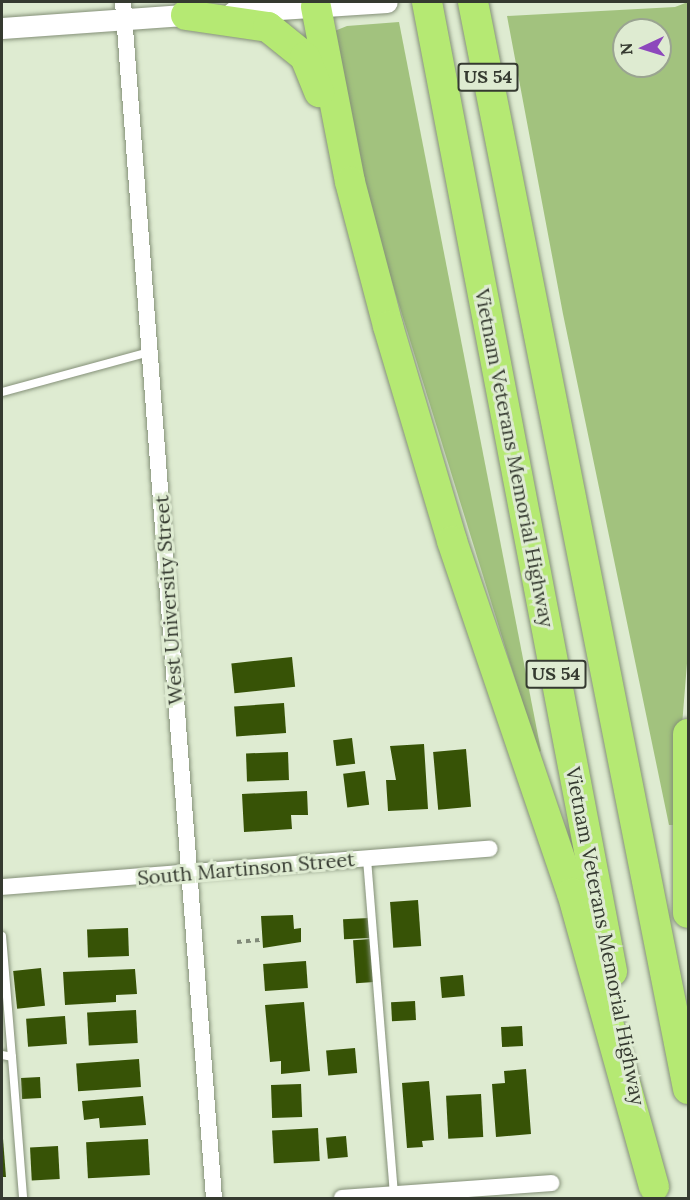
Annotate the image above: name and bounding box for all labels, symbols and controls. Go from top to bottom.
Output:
north arrow [612,18,672,78]
text: N [616,42,636,56]
road number: US 54 [456,62,520,92]
street label: Vietnam Veterans Memorial Highway [470,287,560,629]
street label: West University Street [149,494,187,706]
road number: US 54 [524,659,588,689]
street label: Vietnam Veterans Memorial Highway [561,765,651,1107]
street label: South Martinson Street [136,847,356,889]

